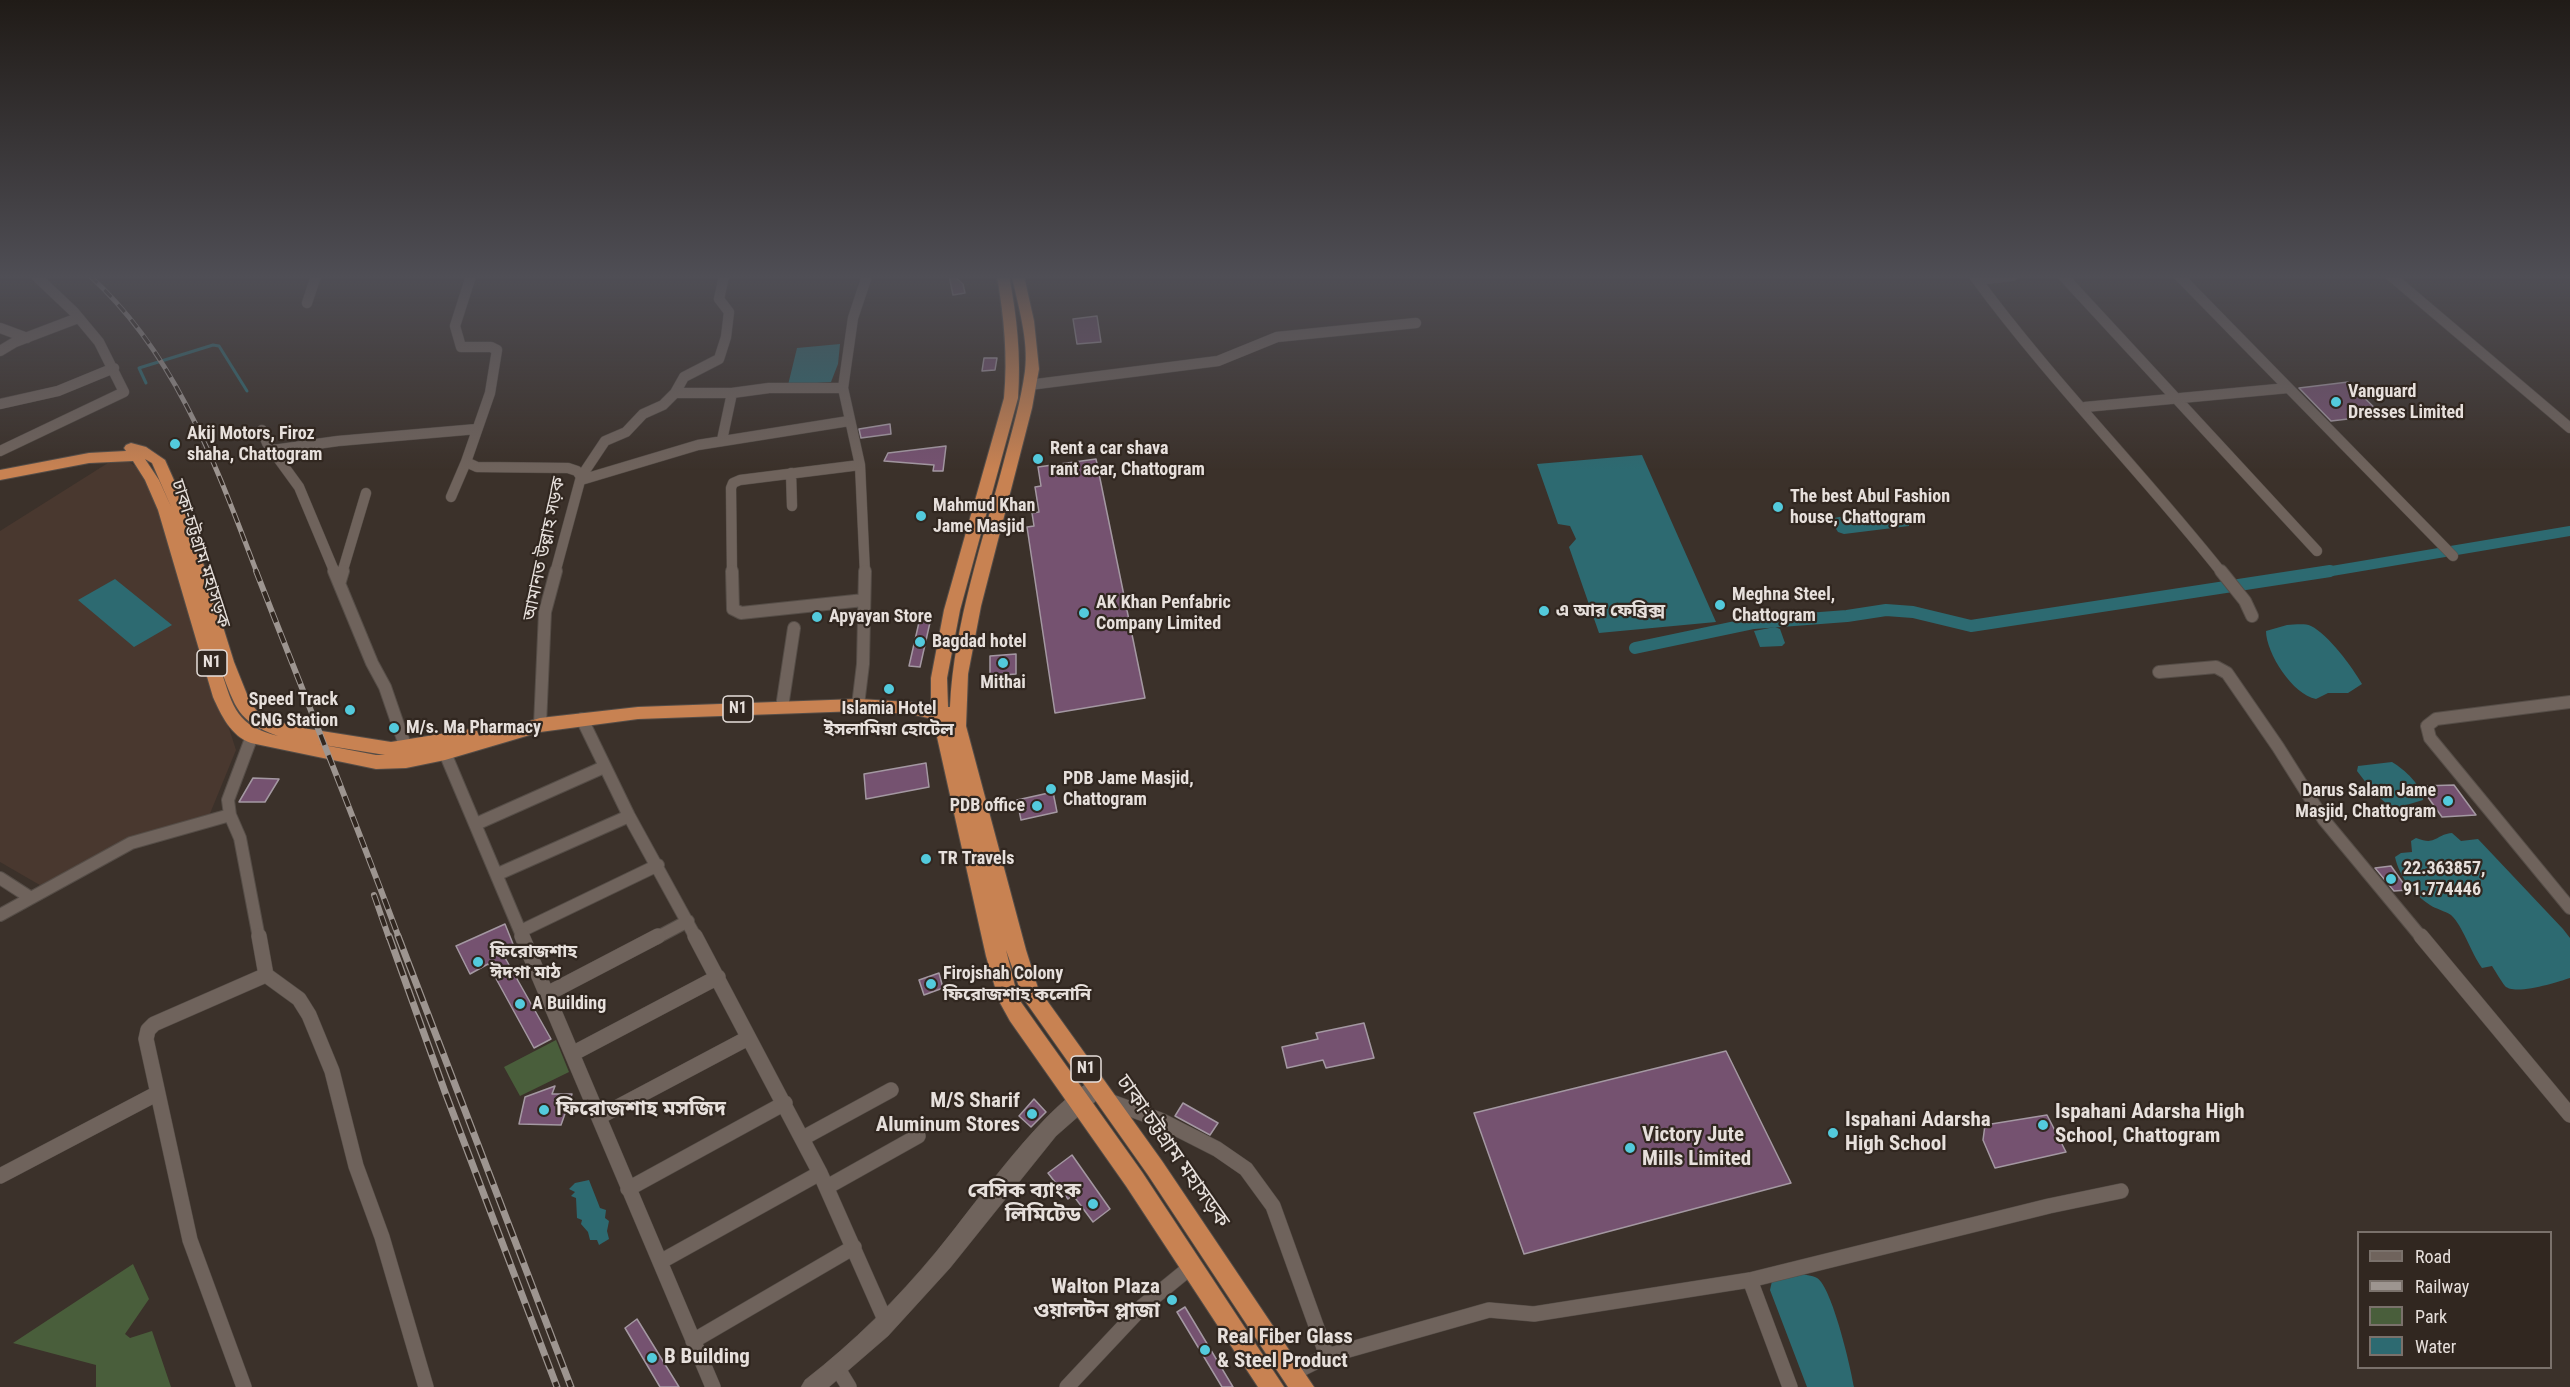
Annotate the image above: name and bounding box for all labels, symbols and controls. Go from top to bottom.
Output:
place label: Vanguard Dresses Limited [2348,381,2464,424]
marker: Vanguard Dresses Limited [2329,395,2343,409]
place label: Akij Motors, Firoz shaha, Chattogram [187,423,322,466]
marker: Akij Motors, Firoz shaha, Chattogram [168,437,182,451]
place label: Rent a car shava rant acar, Chattogram [1050,438,1205,480]
marker: Rent a car shava rant acar, Chattogram [1031,452,1045,466]
street label: আমানত উল্লাহ সড়ক [519,475,571,623]
street label: ঢাকা-চট্টগ্রাম মহাসড়ক [166,477,234,631]
place label: The best Abul Fashion house, Chattogram [1790,486,1950,528]
place label: Mahmud Khan Jame Masjid [933,495,1035,538]
marker: The best Abul Fashion house, Chattogram [1771,500,1785,514]
marker: Mahmud Khan Jame Masjid [914,509,928,523]
place label: Meghna Steel, Chattogram [1732,584,1835,626]
place label: AK Khan Penfabric Company Limited [1096,592,1231,634]
marker: Meghna Steel, Chattogram [1713,598,1727,612]
place label: এ আর ফেব্রিক্স [1556,600,1665,622]
marker: এ আর ফেব্রিক্স [1537,604,1551,618]
place label: Apyayan Store [829,606,932,628]
marker: AK Khan Penfabric Company Limited [1077,606,1091,620]
marker: Apyayan Store [810,610,824,624]
place label: Bagdad hotel [932,631,1027,653]
marker: Bagdad hotel [913,635,927,649]
road number: N1 [197,650,227,676]
marker: Mithai [996,656,1010,670]
place label: Mithai [980,672,1026,694]
marker: Islamia Hotel ইসলামিয়া হোটেল [882,682,896,696]
place label: Speed Track CNG Station [249,689,338,732]
road number: N1 [723,696,753,722]
place label: Islamia Hotel ইসলামিয়া হোটেল [824,698,954,740]
marker: Speed Track CNG Station [343,703,357,717]
place label: M/s. Ma Pharmacy [406,717,541,739]
marker: M/s. Ma Pharmacy [387,721,401,735]
place label: PDB Jame Masjid, Chattogram [1063,768,1194,810]
place label: Darus Salam Jame Masjid, Chattogram [2295,780,2436,822]
marker: PDB Jame Masjid, Chattogram [1044,782,1058,796]
marker: Darus Salam Jame Masjid, Chattogram [2441,794,2455,808]
place label: PDB office [950,795,1025,817]
marker: PDB office [1030,799,1044,813]
place label: TR Travels [938,848,1014,870]
marker: TR Travels [919,852,933,866]
place label: 22.363857, 91.774446 [2403,858,2485,900]
marker: 22.363857, 91.774446 [2384,872,2398,886]
place label: ফিরোজশাহ ঈদগা মাঠ [490,941,577,984]
marker: ফিরোজশাহ ঈদগা মাঠ [471,955,485,969]
place label: Firojshah Colony ফিরোজশাহ কলোনি [943,963,1091,1006]
marker: Firojshah Colony ফিরোজশাহ কলোনি [924,977,938,991]
place label: A Building [532,993,606,1015]
marker: A Building [513,997,527,1011]
road number: N1 [1071,1056,1101,1082]
street label: ঢাকা-চট্টগ্রাম মহাসড়ক [1110,1071,1234,1233]
place label: M/S Sharif Aluminum Stores [876,1089,1020,1139]
place label: ফিরোজশাহ মসজিদ [556,1097,726,1123]
place label: Ispahani Adarsha High School, Chattogram [2055,1100,2245,1150]
marker: ফিরোজশাহ মসজিদ [537,1103,551,1117]
marker: M/S Sharif Aluminum Stores [1025,1107,1039,1121]
place label: Ispahani Adarsha High School [1845,1108,1991,1158]
marker: Ispahani Adarsha High School, Chattogram [2036,1118,2050,1132]
place label: Victory Jute Mills Limited [1642,1123,1751,1173]
marker: Ispahani Adarsha High School [1826,1126,1840,1140]
marker: Victory Jute Mills Limited [1623,1141,1637,1155]
place label: বেসিক ব্যাংক লিমিটেড [968,1179,1081,1229]
marker: বেসিক ব্যাংক লিমিটেড [1086,1197,1100,1211]
legend [2357,1231,2552,1369]
text: Road [2415,1246,2451,1267]
place label: Walton Plaza ওয়ালটন প্লাজা [1033,1275,1160,1325]
text: Railway [2415,1276,2469,1297]
marker: Walton Plaza ওয়ালটন প্লাজা [1165,1293,1179,1307]
text: Park [2415,1306,2447,1327]
place label: Real Fiber Glass & Steel Product [1217,1325,1353,1375]
text: Water [2415,1336,2456,1357]
marker: Real Fiber Glass & Steel Product [1198,1343,1212,1357]
place label: B Building [664,1345,750,1371]
marker: B Building [645,1351,659,1365]

